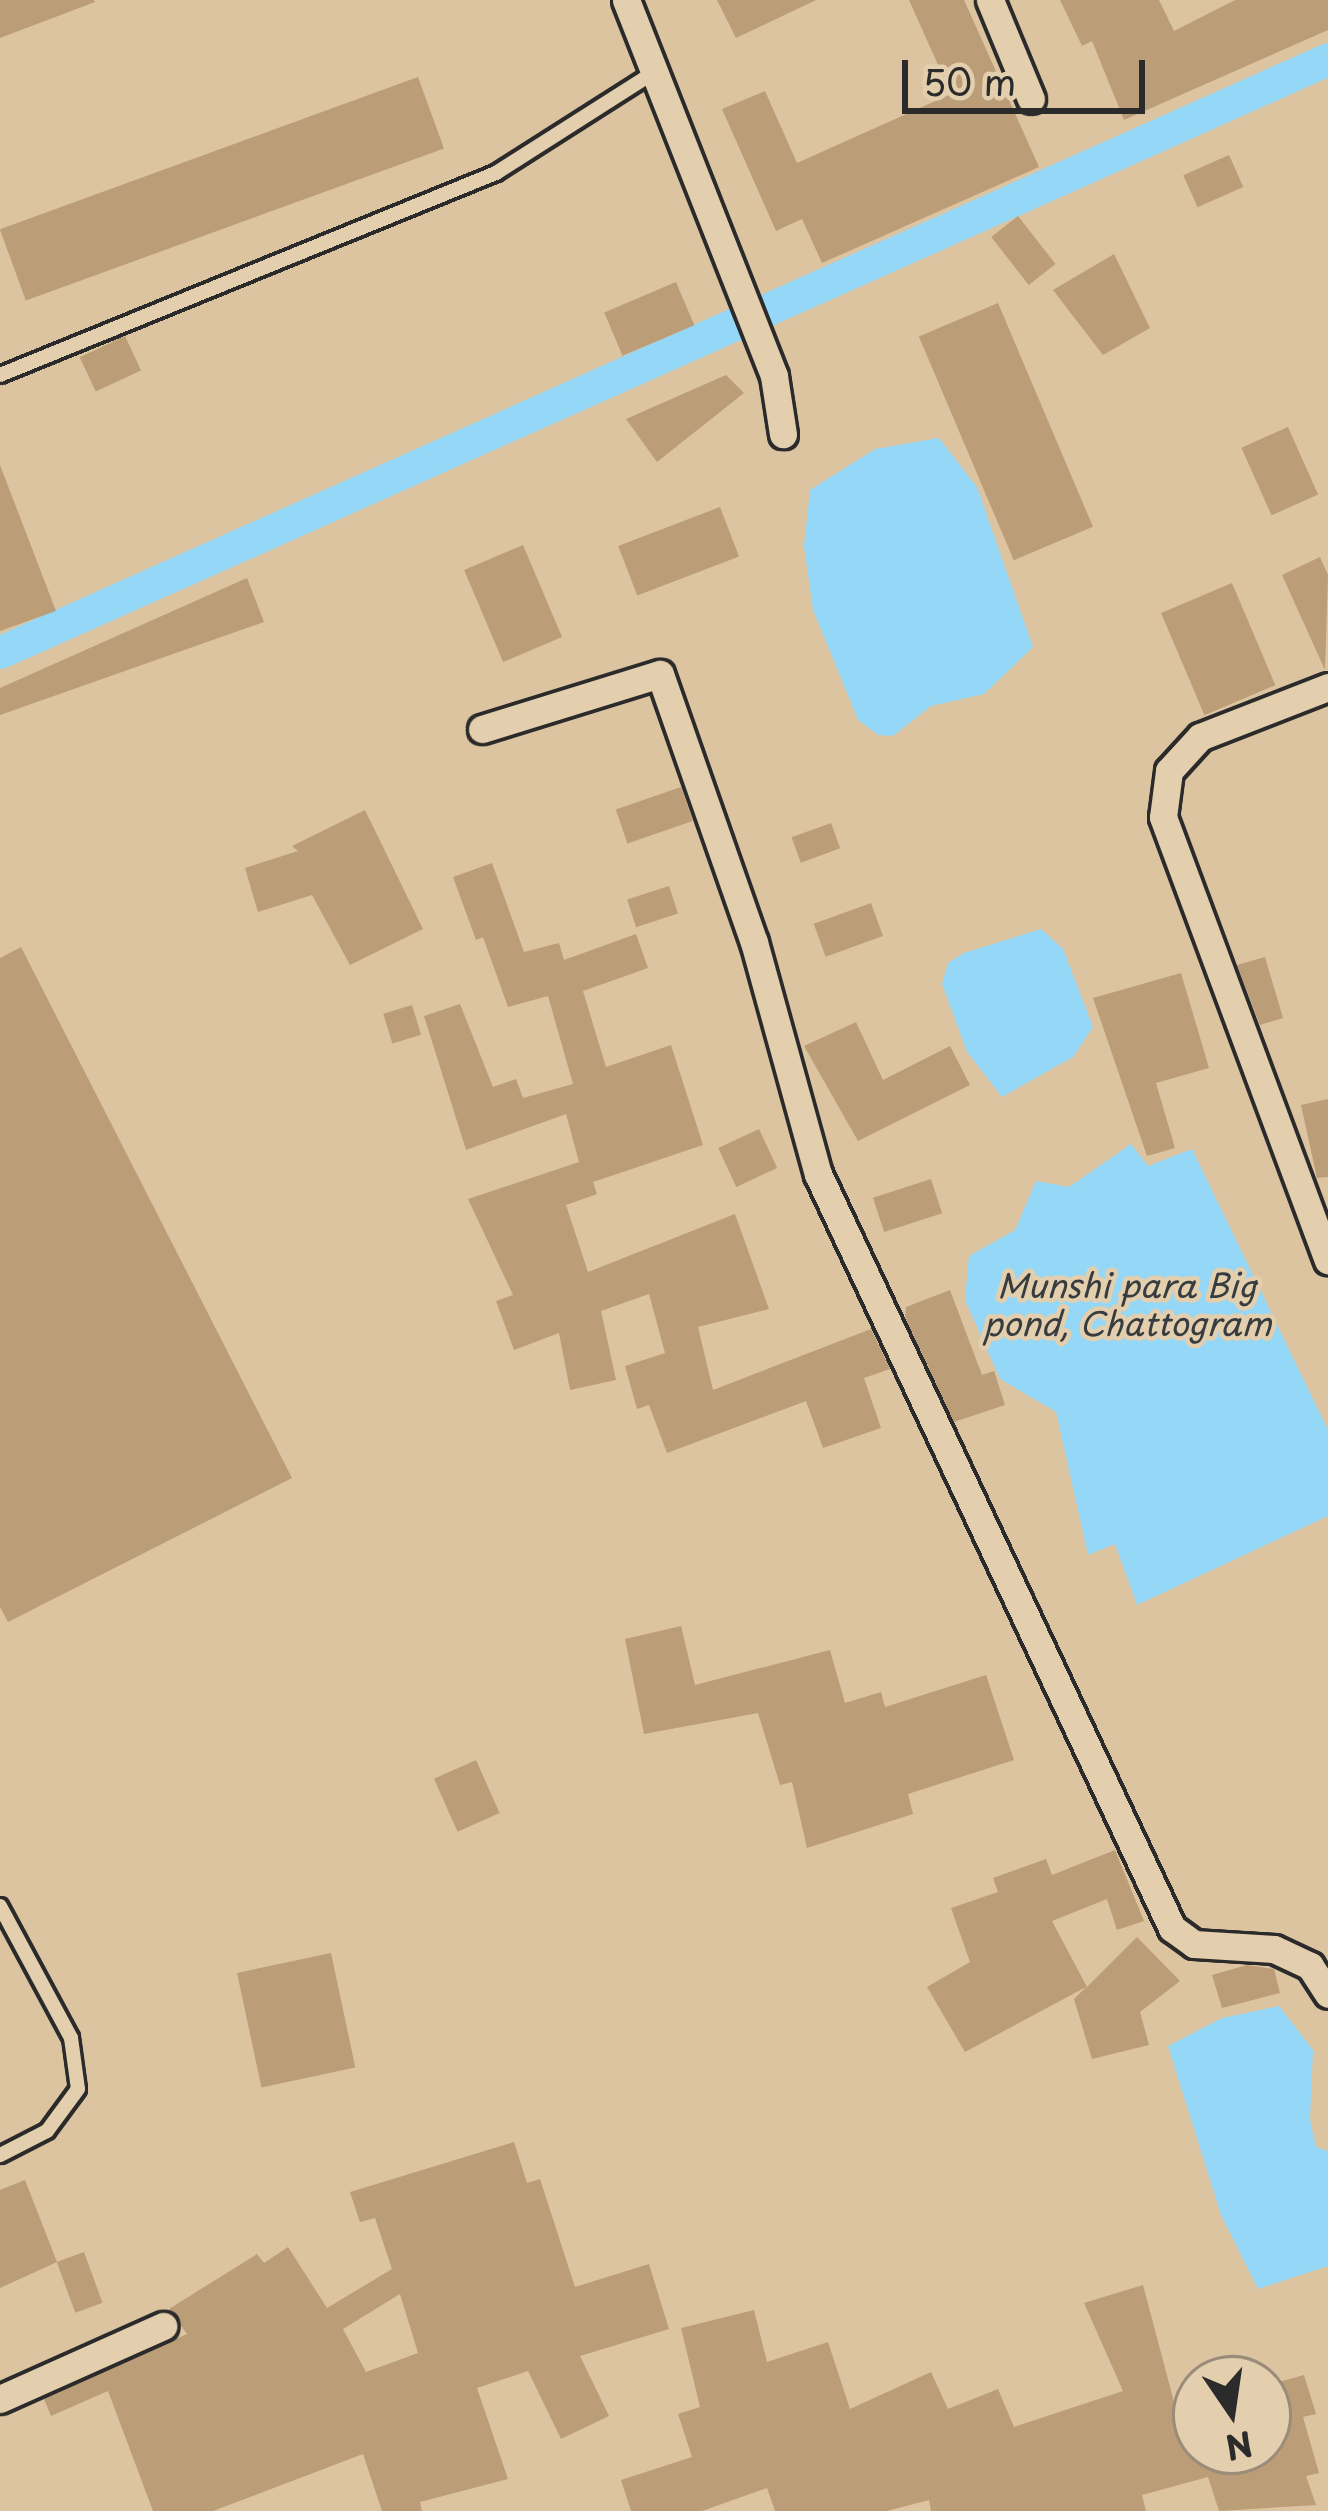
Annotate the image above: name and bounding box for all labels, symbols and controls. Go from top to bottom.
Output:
scale bar [908,36,1151,110]
text: 50 m [923,54,1016,108]
water label: Munshi para Big pond, Chattogram [983,1265,1271,1343]
north arrow [1172,2355,1292,2475]
text: N [1221,2420,1258,2474]

